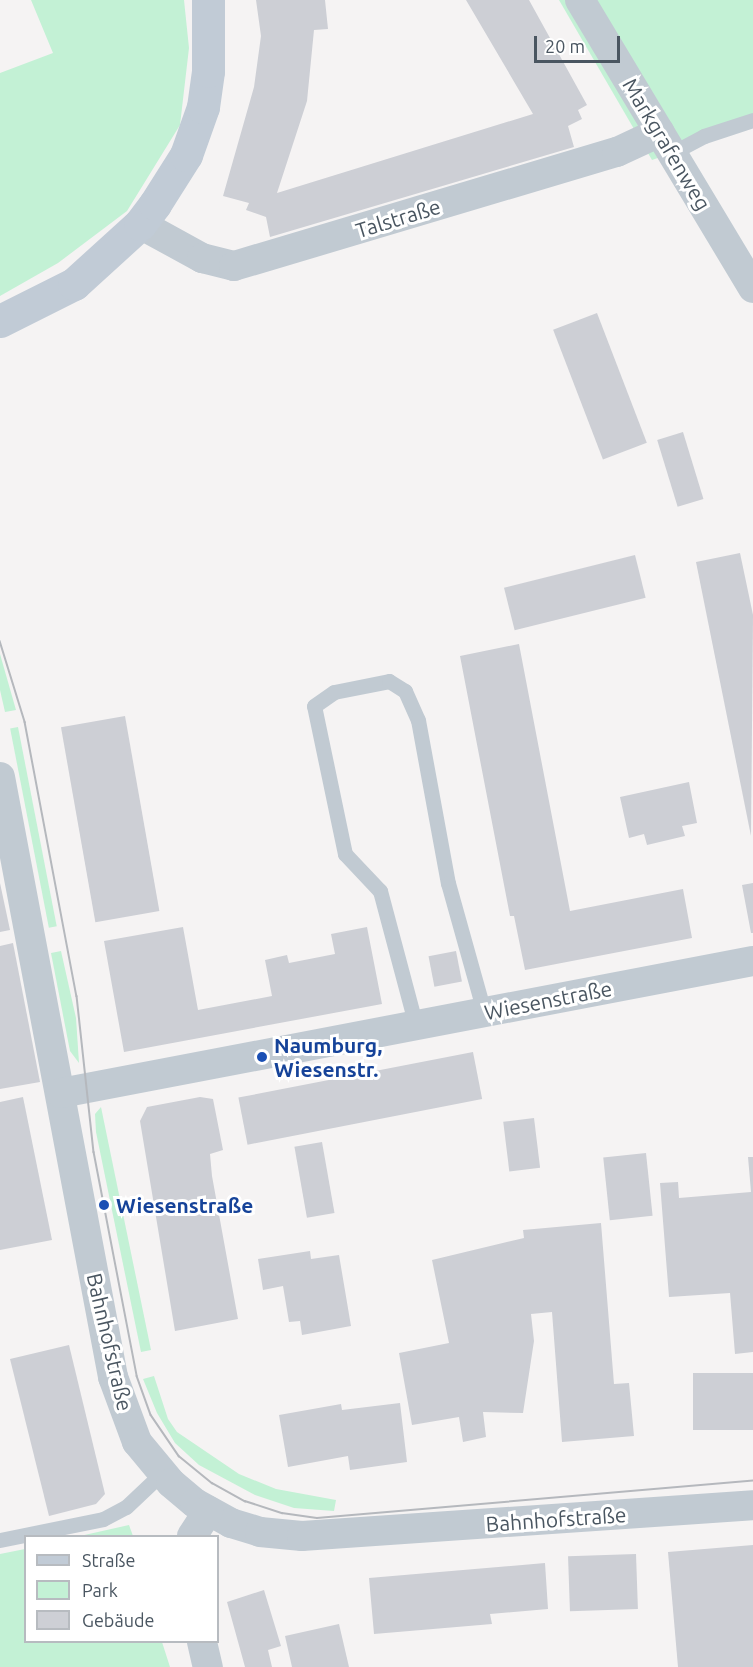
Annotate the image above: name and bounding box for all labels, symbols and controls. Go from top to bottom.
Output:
scale bar [537,24,622,62]
text: 20 m [545,36,585,56]
street label: Markgrafenweg [618,73,716,215]
street label: Talstraße [352,193,444,243]
street label: Wiesenstraße [482,975,614,1025]
place label: Naumburg, Wiesenstr. [274,1032,382,1082]
marker: Naumburg, Wiesenstr. [255,1050,269,1064]
place label: Wiesenstraße [116,1192,253,1218]
marker: Wiesenstraße [97,1198,111,1212]
street label: Bahnhofstraße [82,1271,138,1413]
street label: Bahnhofstraße [485,1502,627,1536]
legend [24,1535,219,1643]
text: Straße [82,1550,135,1570]
text: Park [82,1580,118,1600]
text: Gebäude [82,1610,154,1630]

